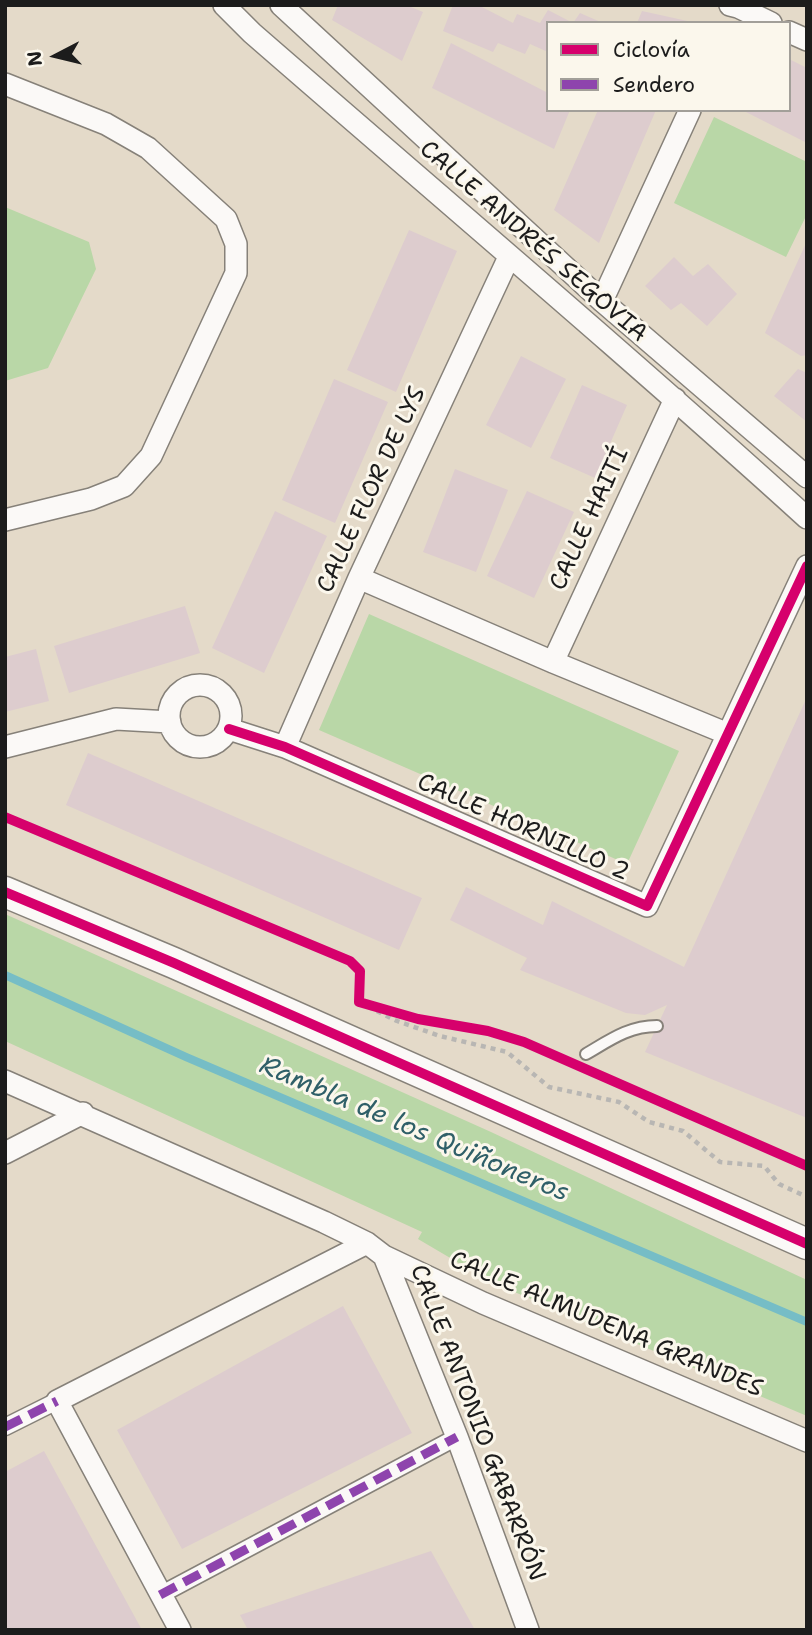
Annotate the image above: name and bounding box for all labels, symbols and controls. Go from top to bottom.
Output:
north arrow [21,21,91,91]
legend [546,21,791,112]
text: Ciclovía [613,36,690,64]
text: N [21,50,48,68]
text: Sendero [613,71,695,99]
street label: CALLE ANDRÉS SEGOVIA [413,135,653,349]
street label: CALLE FLOR DE LYS [312,382,432,598]
street label: CALLE HAITÍ [544,443,636,595]
street label: CALLE HORNILLO 2 [412,768,634,888]
water label: Rambla de los Quiñoneros [254,1051,574,1209]
street label: CALLE ALMUDENA GRANDES [445,1246,767,1404]
street label: CALLE ANTONIO GABARRÓN [403,1261,551,1585]

